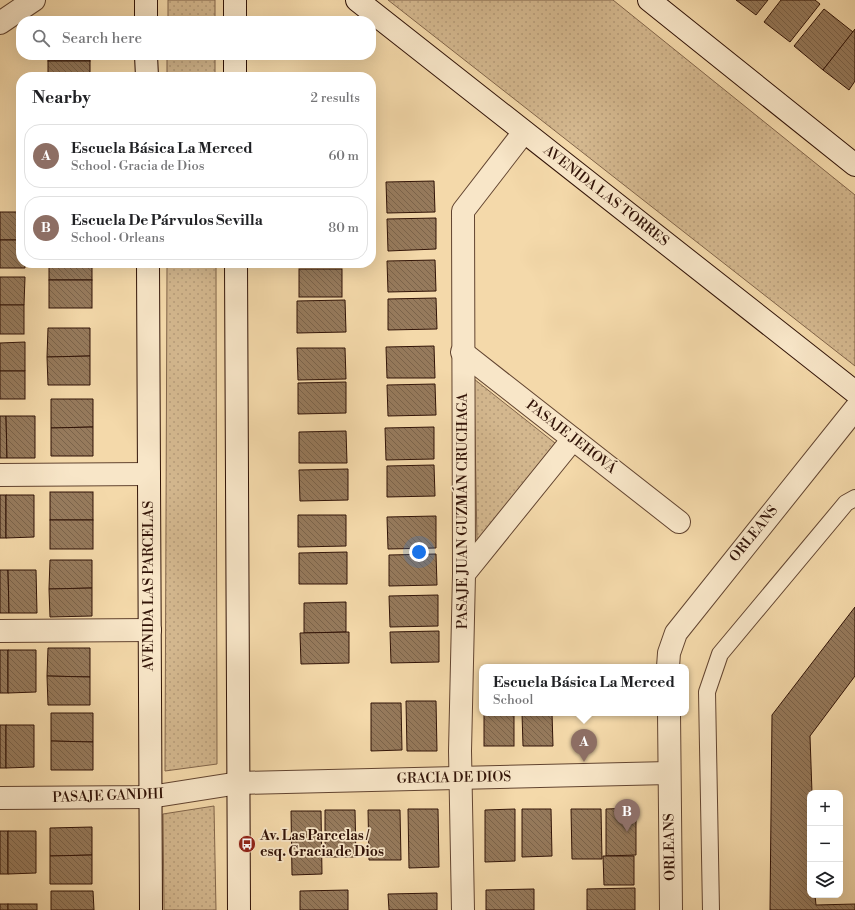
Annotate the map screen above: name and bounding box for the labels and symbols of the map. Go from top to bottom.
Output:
street label: AVENIDA LAS TORRES [539,141,672,251]
street label: PASAJE JUAN GUZMÁN CRUCHAGA [452,392,472,629]
street label: PASAJE JEHOVÁ [522,395,621,478]
street label: AVENIDA LAS PARCELAS [140,501,158,672]
street label: ORLEANS [726,502,782,566]
your location [409,542,429,562]
pin: A [571,729,597,762]
street label: GRACIA DE DIOS [397,768,511,788]
street label: PASAJE GANDHI [52,785,165,807]
pin: B [614,799,640,832]
street label: ORLEANS [660,813,680,881]
place label: Av. Las Parcelas / esq. Gracia de Dios [259,827,384,861]
bus stop icon: Av. Las Parcelas / esq. Gracia de Dios [237,834,257,854]

